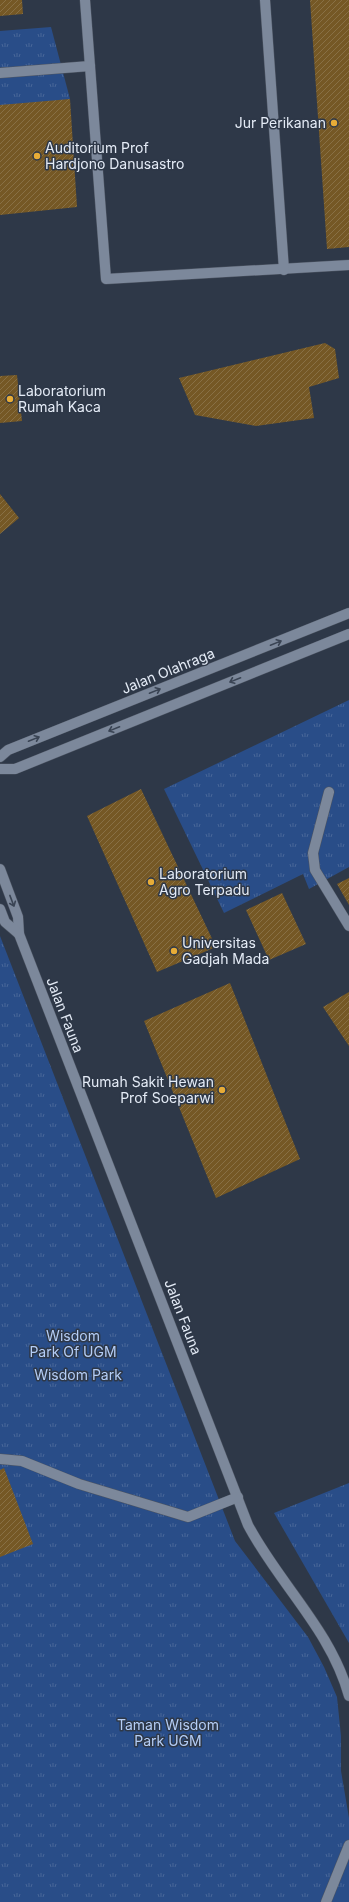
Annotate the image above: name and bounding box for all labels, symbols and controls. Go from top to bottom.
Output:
place label: Jur Perikanan [235,114,326,131]
marker: Jur Perikanan [329,118,339,128]
place label: Auditorium Prof Hardjono Danusastro [45,139,184,172]
marker: Auditorium Prof Hardjono Danusastro [32,151,42,161]
place label: Laboratorium Rumah Kaca [18,382,106,415]
marker: Laboratorium Rumah Kaca [5,394,15,404]
one-way arrow [269,638,281,646]
street label: Jalan Olahraga [119,644,217,697]
one-way arrow [229,677,241,685]
one-way arrow [149,687,161,695]
one-way arrow [109,726,121,733]
one-way arrow [28,735,40,743]
place label: Laboratorium Agro Terpadu [159,865,250,898]
marker: Laboratorium Agro Terpadu [146,877,156,887]
one-way arrow [9,894,17,906]
place label: Universitas Gadjah Mada [182,934,269,967]
marker: Universitas Gadjah Mada [169,946,179,956]
street label: Jalan Fauna [43,975,88,1055]
place label: Rumah Sakit Hewan Prof Soeparwi [82,1073,214,1106]
marker: Rumah Sakit Hewan Prof Soeparwi [217,1085,227,1095]
street label: Jalan Fauna [161,1277,206,1357]
park label: Wisdom Park Of UGM [29,1327,117,1360]
park label: Wisdom Park [34,1366,122,1383]
park label: Taman Wisdom Park UGM [117,1716,219,1749]

